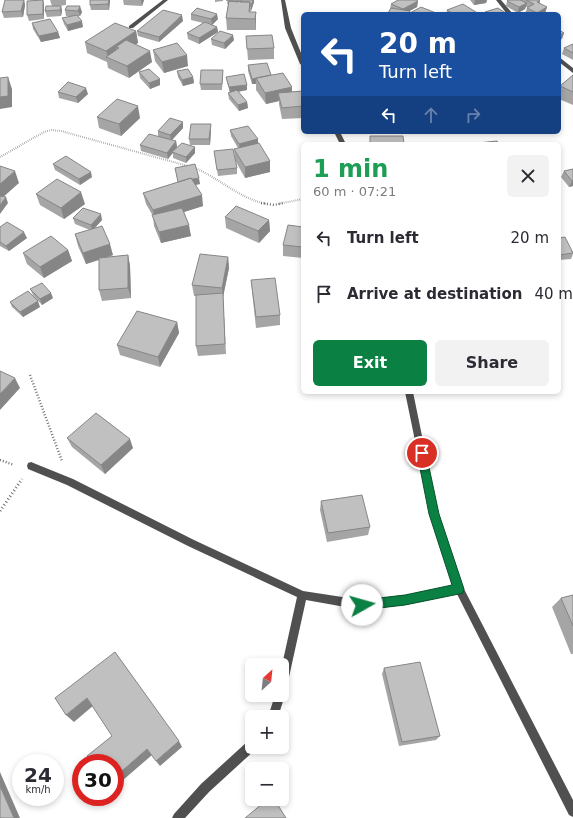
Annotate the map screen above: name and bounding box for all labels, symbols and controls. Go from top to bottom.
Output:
text: 20 m [379,27,457,60]
icon: left [313,28,365,80]
text: Turn left [379,61,452,82]
icon: left [378,104,400,126]
icon: ahead [420,104,442,126]
icon: right [462,104,484,126]
text: 1 min [313,155,388,183]
button: close [507,155,549,197]
text: 60 m · 07:21 [313,184,396,199]
icon: left [313,227,335,249]
text: Turn left [347,229,419,247]
text: 20 m [511,229,549,247]
icon: arrive [313,283,335,305]
text: Arrive at destination [347,285,522,303]
text: 40 m [534,285,573,303]
button: Exit [313,340,427,386]
button: Share [435,340,549,386]
pin [405,436,439,470]
icon: arrive [411,442,433,464]
position arrow [341,584,383,626]
north arrow [245,658,289,702]
map controls [245,658,289,806]
button: + [245,710,289,754]
speed limit sign: 30 [72,754,124,806]
button: − [245,762,289,806]
text: 24 [24,763,52,787]
text: km/h [25,784,51,795]

